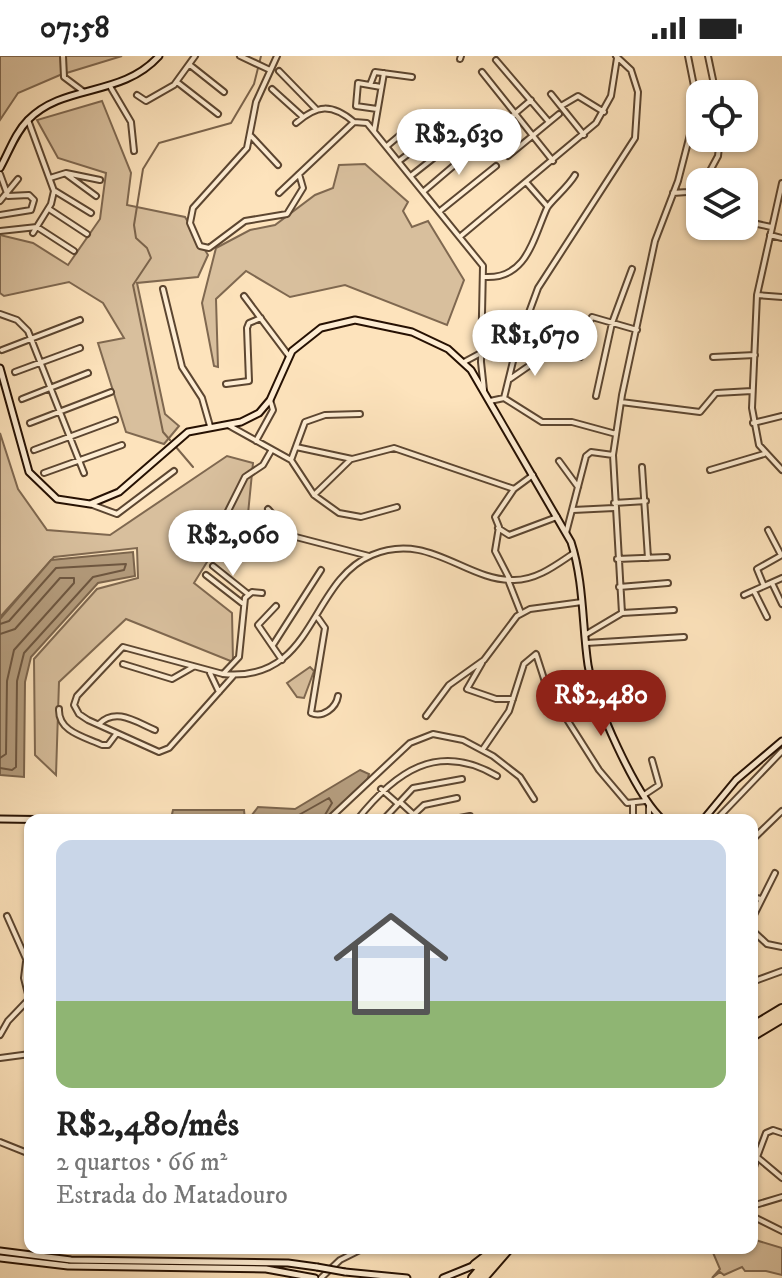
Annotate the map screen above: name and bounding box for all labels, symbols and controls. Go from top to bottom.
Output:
text: 07:58 [40,10,110,47]
map controls [686,80,758,240]
button: locate [686,80,758,152]
pin: R$2,630 [385,109,533,177]
text: R$2,630 [415,118,503,151]
button: layers [686,168,758,240]
pin: R$1,670 [461,310,609,378]
text: R$1,670 [490,319,580,352]
pin: R$2,060 [159,510,307,578]
text: R$2,060 [186,519,280,552]
pin: R$2,480 [527,670,675,738]
text: R$2,480 [554,679,648,712]
icon: home [319,892,463,1036]
text: R$2,480/mês [56,1104,239,1146]
text: 2 quartos · 66 m² [56,1146,227,1179]
text: Estrada do Matadouro [56,1179,288,1212]

